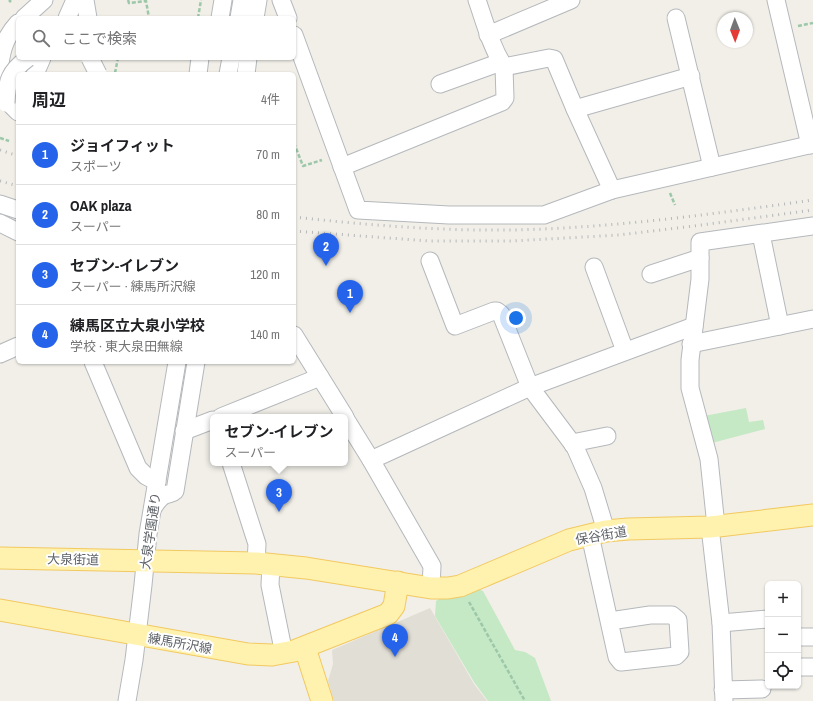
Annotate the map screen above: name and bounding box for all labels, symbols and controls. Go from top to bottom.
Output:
north arrow [717,12,753,48]
search box [16,16,296,60]
icon: search [30,27,52,49]
text: ここで検索 [62,28,137,49]
text: 周辺 [32,88,66,111]
text: 4件 [261,91,280,108]
text: ジョイフィット [70,135,175,156]
text: 1 [42,146,48,163]
text: 70 m [256,146,280,163]
text: スポーツ [70,158,122,175]
text: OAK plaza [70,195,132,216]
text: 2 [42,206,48,223]
text: 80 m [256,206,280,223]
text: スーパー [70,218,122,235]
pin: 2 [313,233,339,266]
text: セブン-イレブン [70,255,179,276]
text: 3 [42,266,48,283]
text: 120 m [250,266,280,283]
text: スーパー · 練馬所沢線 [70,278,196,295]
pin: 1 [337,280,363,313]
your location [506,308,526,328]
text: 練馬区立大泉小学校 [70,315,205,336]
text: 4 [42,326,48,343]
text: 140 m [250,326,280,343]
text: 学校 · 東大泉田無線 [70,338,183,355]
popup [210,414,348,466]
text: セブン-イレブン [224,421,334,442]
text: スーパー [224,444,276,461]
pin: 3 [266,479,292,512]
street label: 大泉学園通り [137,491,164,571]
street label: 保谷街道 [574,523,628,548]
street label: 大泉街道 [47,551,99,568]
map controls [765,581,801,689]
button: + [765,581,801,617]
button: − [765,617,801,653]
pin: 4 [382,624,408,657]
street label: 練馬所沢線 [146,629,213,658]
button: locate [765,653,801,689]

